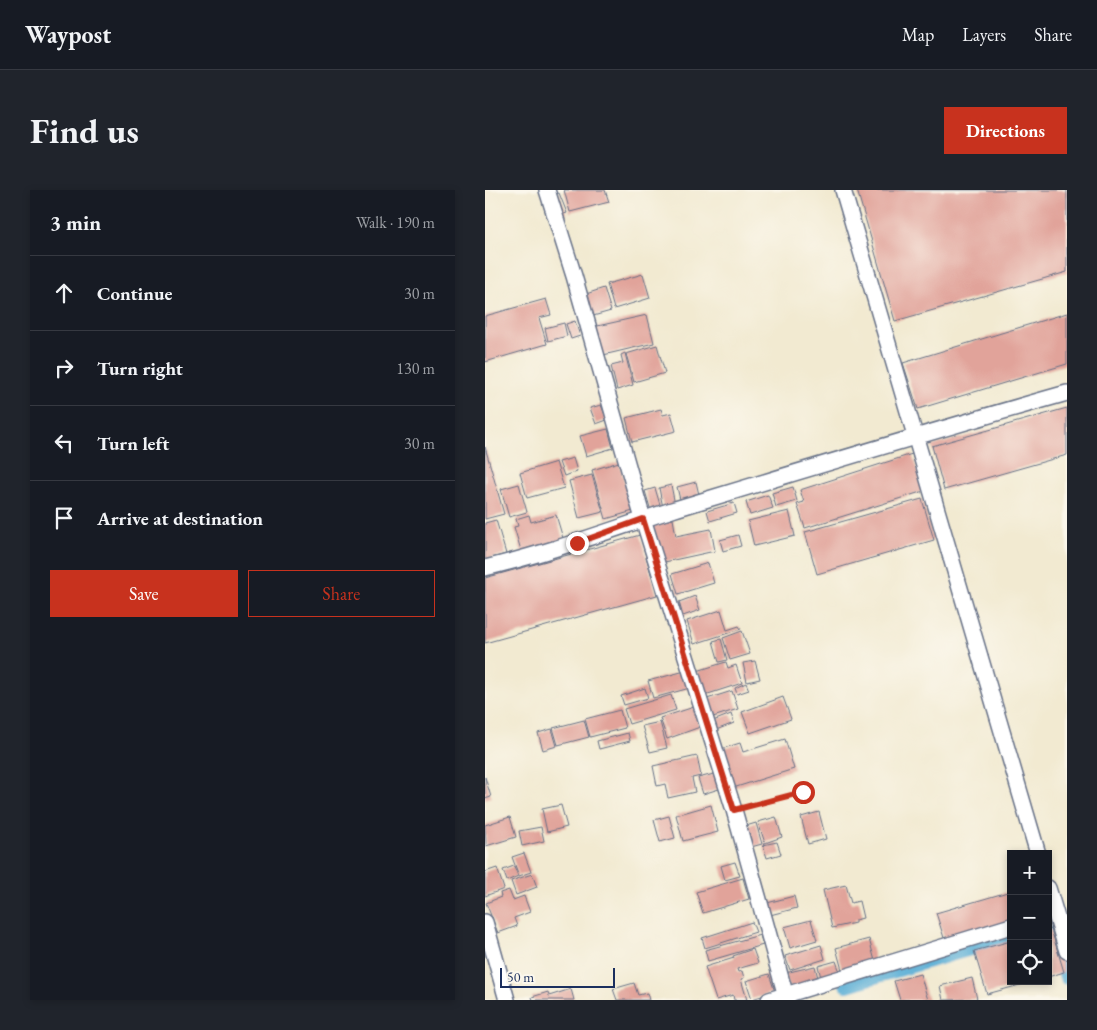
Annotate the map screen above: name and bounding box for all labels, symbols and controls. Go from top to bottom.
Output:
text: Waypost [25,19,111,50]
text: Map [902,23,934,46]
text: Layers [962,23,1006,46]
text: Share [1034,23,1072,46]
button: Directions [944,107,1067,154]
text: Find us [30,108,139,153]
text: 3 min [50,209,101,236]
text: Walk · 190 m [356,212,435,233]
icon: ahead [50,279,78,307]
text: Continue [97,281,172,306]
text: 30 m [404,283,435,304]
icon: right [50,354,78,382]
text: Turn right [97,356,183,381]
text: 130 m [396,358,435,379]
icon: left [50,429,78,457]
text: Turn left [97,431,169,456]
text: 30 m [404,433,435,454]
icon: arrive [50,504,78,532]
text: Arrive at destination [97,506,263,531]
route end [566,532,589,555]
button: Save [50,570,238,617]
button: Share [248,570,435,617]
route start [792,781,815,804]
map controls [1007,850,1052,985]
button: + [1007,850,1052,895]
button: − [1007,895,1052,940]
button: locate [1007,940,1052,985]
scale bar [500,965,615,988]
text: 50 m [507,968,534,986]

